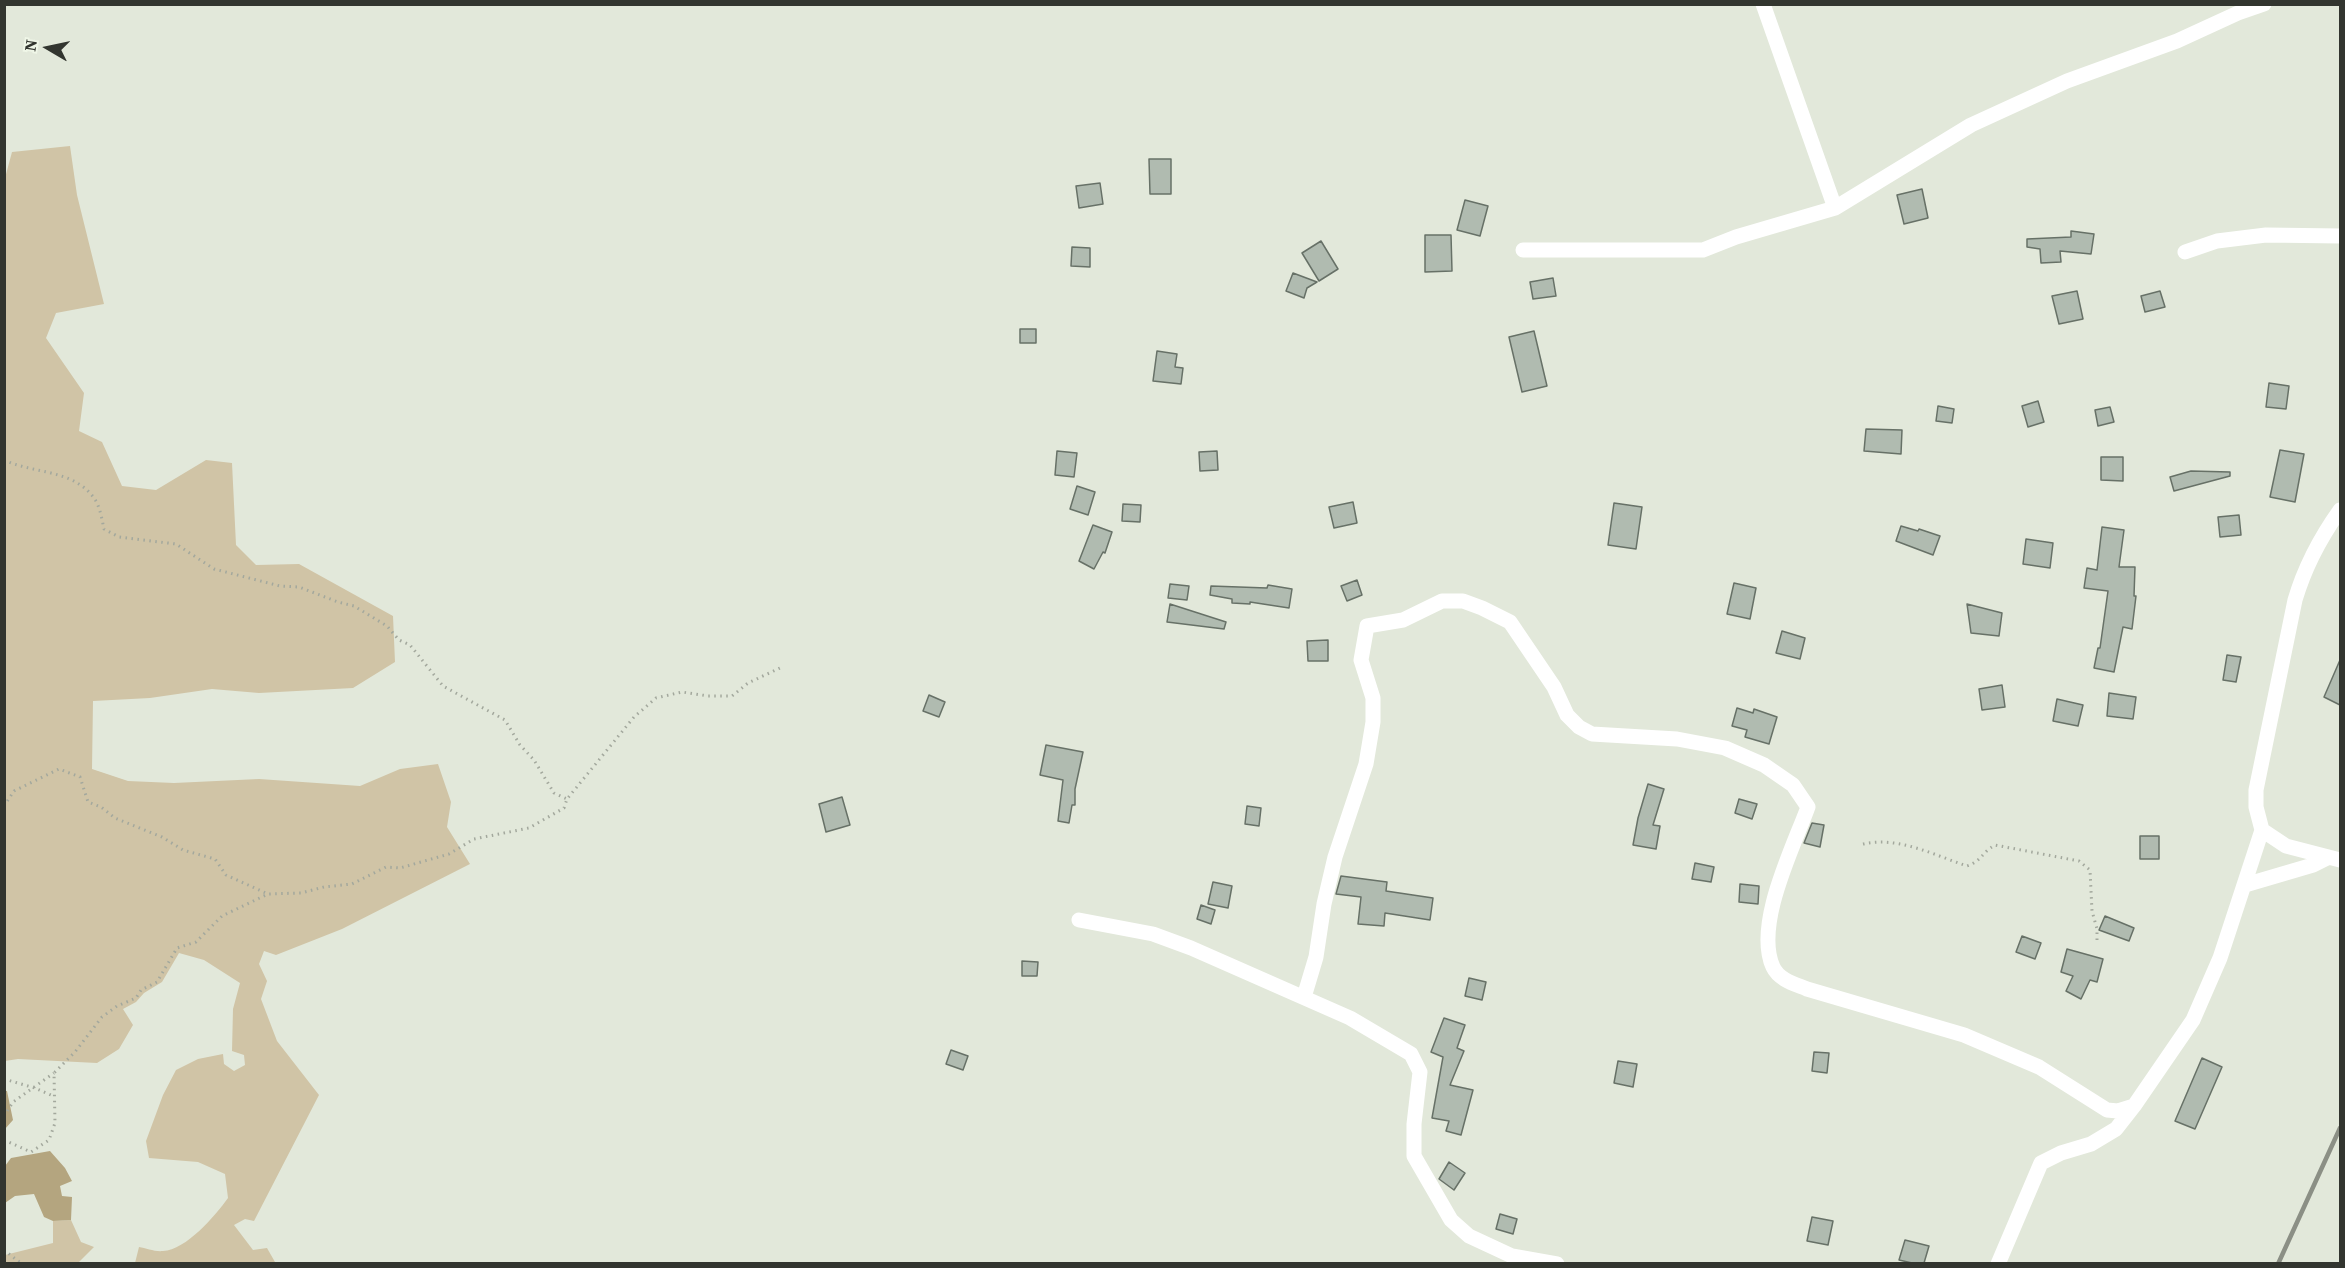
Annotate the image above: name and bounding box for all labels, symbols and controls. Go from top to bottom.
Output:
north arrow [18,18,78,78]
text: N [18,38,42,53]

